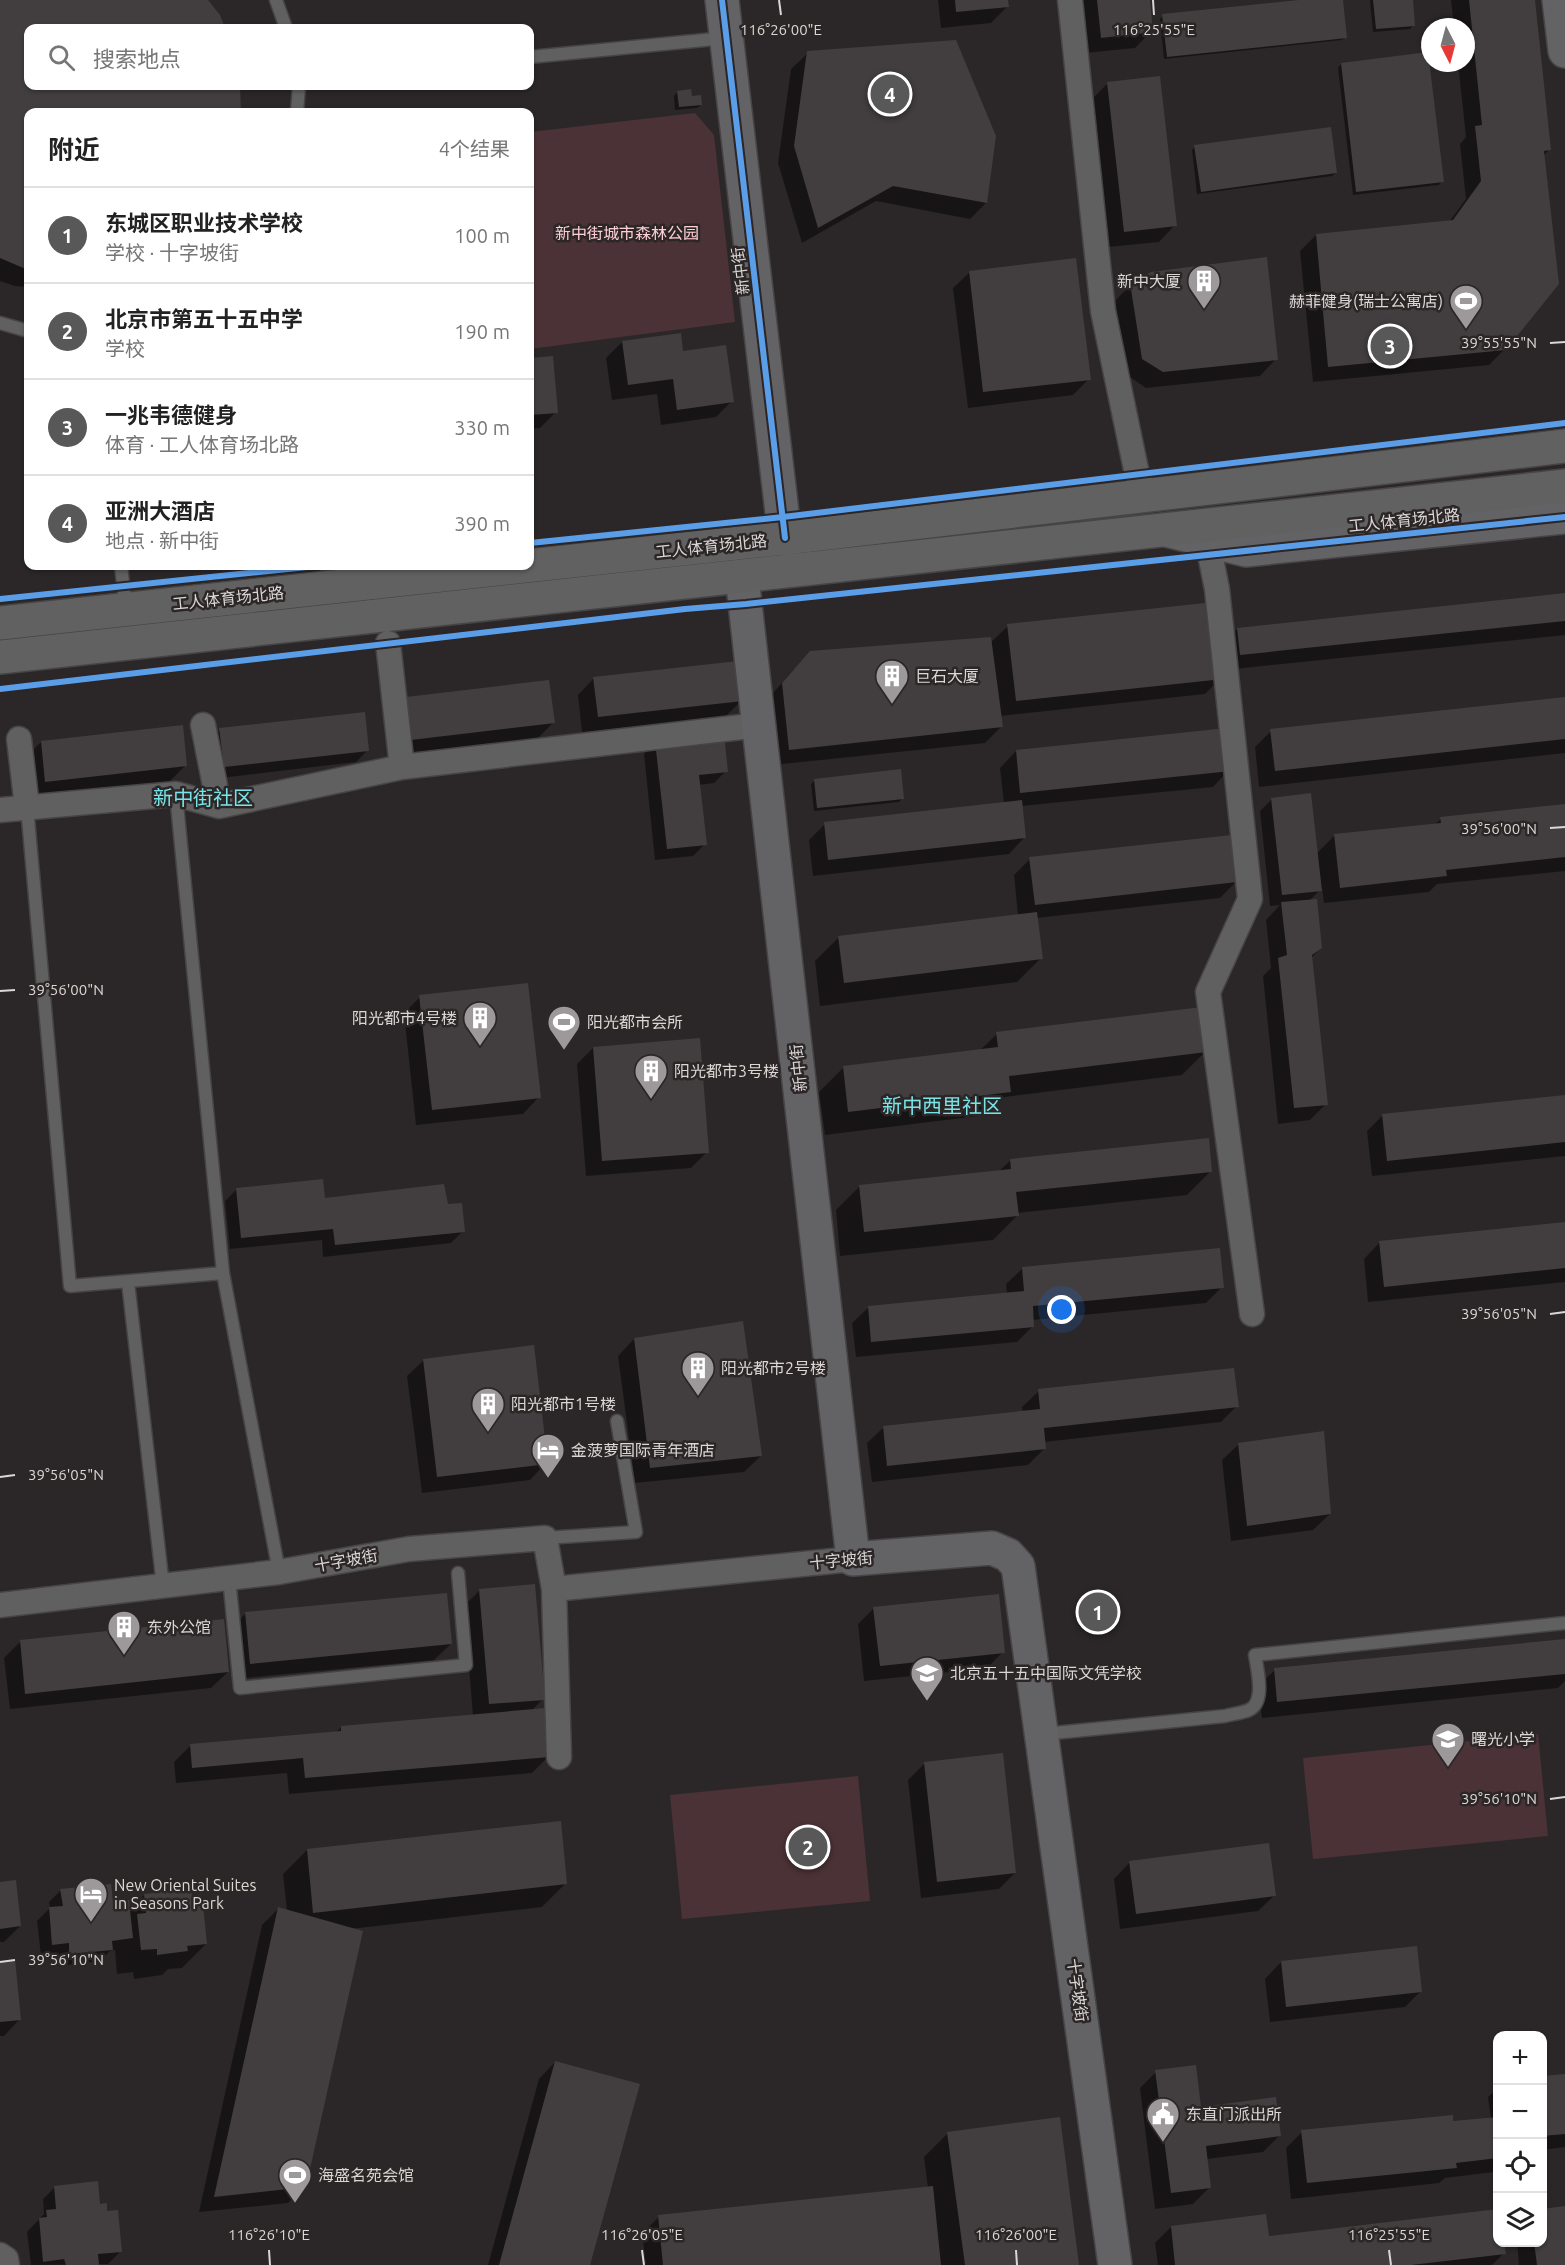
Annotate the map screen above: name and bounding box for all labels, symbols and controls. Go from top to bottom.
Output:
north arrow [1421,18,1475,72]
text: 116°26'00"E [740,21,822,38]
text: 116°25'55"E [1113,21,1195,38]
search box [24,24,534,90]
icon: search [45,41,78,74]
text: 搜索地点 [93,46,181,71]
pin: 4 [870,72,910,116]
text: 附近 [48,135,100,164]
text: 4个结果 [439,137,510,160]
text: 东城区职业技术学校 [105,210,303,235]
text: 1 [62,224,73,247]
text: 100 m [454,224,510,247]
park label: 新中街城市森林公园 [555,224,699,242]
text: 学校 · 十字坡街 [105,241,239,264]
street label: 新中街 [728,246,752,296]
building icon: 新中大厦 [1186,263,1222,310]
place label: 新中大厦 [1117,272,1181,290]
sports icon: 赫菲健身(瑞士公寓店) [1448,283,1484,330]
place label: 赫菲健身(瑞士公寓店) [1289,292,1443,311]
text: 北京市第五十五中学 [105,306,303,331]
text: 2 [62,320,73,343]
text: 190 m [454,320,510,343]
pin: 3 [1370,324,1410,368]
text: 39°55'55"N [1461,334,1537,351]
text: 学校 [105,337,145,360]
text: 一兆韦德健身 [105,402,237,427]
text: 3 [62,416,73,439]
text: 330 m [454,416,510,439]
text: 体育 · 工人体育场北路 [105,433,299,456]
text: 亚洲大酒店 [105,498,215,523]
street label: 工人体育场北路 [1347,505,1461,535]
text: 4 [62,512,73,535]
text: 390 m [454,512,510,535]
text: 地点 · 新中街 [105,529,219,552]
street label: 工人体育场北路 [654,531,768,561]
street label: 工人体育场北路 [171,583,285,613]
building icon: 巨石大厦 [874,658,910,705]
place label: 巨石大厦 [915,667,979,685]
district label: 新中街社区 [153,786,253,809]
text: 39°56'00"N [1461,820,1537,837]
text: 39°56'00"N [28,981,104,998]
building icon: 阳光都市4号楼 [462,1000,498,1047]
sports icon: 阳光都市会所 [546,1004,582,1051]
place label: 阳光都市4号楼 [352,1009,457,1027]
place label: 阳光都市会所 [587,1013,683,1031]
street label: 新中街 [787,1043,809,1093]
building icon: 阳光都市3号楼 [633,1053,669,1100]
place label: 阳光都市3号楼 [674,1062,779,1080]
district label: 新中西里社区 [882,1094,1002,1117]
your location [1047,1295,1076,1324]
text: 39°56'05"N [1461,1305,1537,1322]
building icon: 阳光都市2号楼 [680,1350,716,1397]
place label: 阳光都市2号楼 [721,1359,826,1377]
building icon: 阳光都市1号楼 [470,1386,506,1433]
place label: 阳光都市1号楼 [511,1395,616,1413]
hotel icon: 金菠萝国际青年酒店 [530,1432,566,1479]
place label: 金菠萝国际青年酒店 [571,1441,715,1459]
text: 39°56'05"N [28,1466,104,1483]
street label: 十字坡街 [313,1546,379,1574]
street label: 十字坡街 [808,1548,874,1572]
pin: 1 [1078,1590,1118,1634]
building icon: 东外公馆 [106,1609,142,1656]
place label: 东外公馆 [147,1618,211,1636]
school or university icon: 北京五十五中国际文凭学校 [909,1655,945,1702]
place label: 北京五十五中国际文凭学校 [950,1664,1142,1682]
school or university icon: 曙光小学 [1430,1721,1466,1768]
place label: 曙光小学 [1471,1730,1535,1748]
text: 39°56'10"N [1461,1790,1537,1807]
pin: 2 [788,1824,828,1870]
hotel icon: New Oriental Suites in Seasons Park [73,1876,109,1923]
place label: New Oriental Suites in Seasons Park [114,1876,257,1912]
text: 39°56'10"N [28,1951,104,1968]
street label: 十字坡街 [1065,1957,1091,2023]
map controls [1493,2031,1547,2247]
button: + [1493,2031,1547,2085]
button: − [1493,2085,1547,2139]
public building icon: 东直门派出所 [1145,2096,1181,2143]
place label: 东直门派出所 [1186,2105,1282,2123]
button: locate [1493,2139,1547,2193]
sports icon: 海盛名苑会馆 [277,2157,313,2204]
place label: 海盛名苑会馆 [318,2166,414,2184]
button: layers [1493,2193,1547,2247]
text: 116°26'10"E [228,2226,310,2243]
text: 116°26'05"E [601,2226,683,2243]
text: 116°26'00"E [975,2226,1057,2243]
text: 116°25'55"E [1348,2226,1430,2243]

